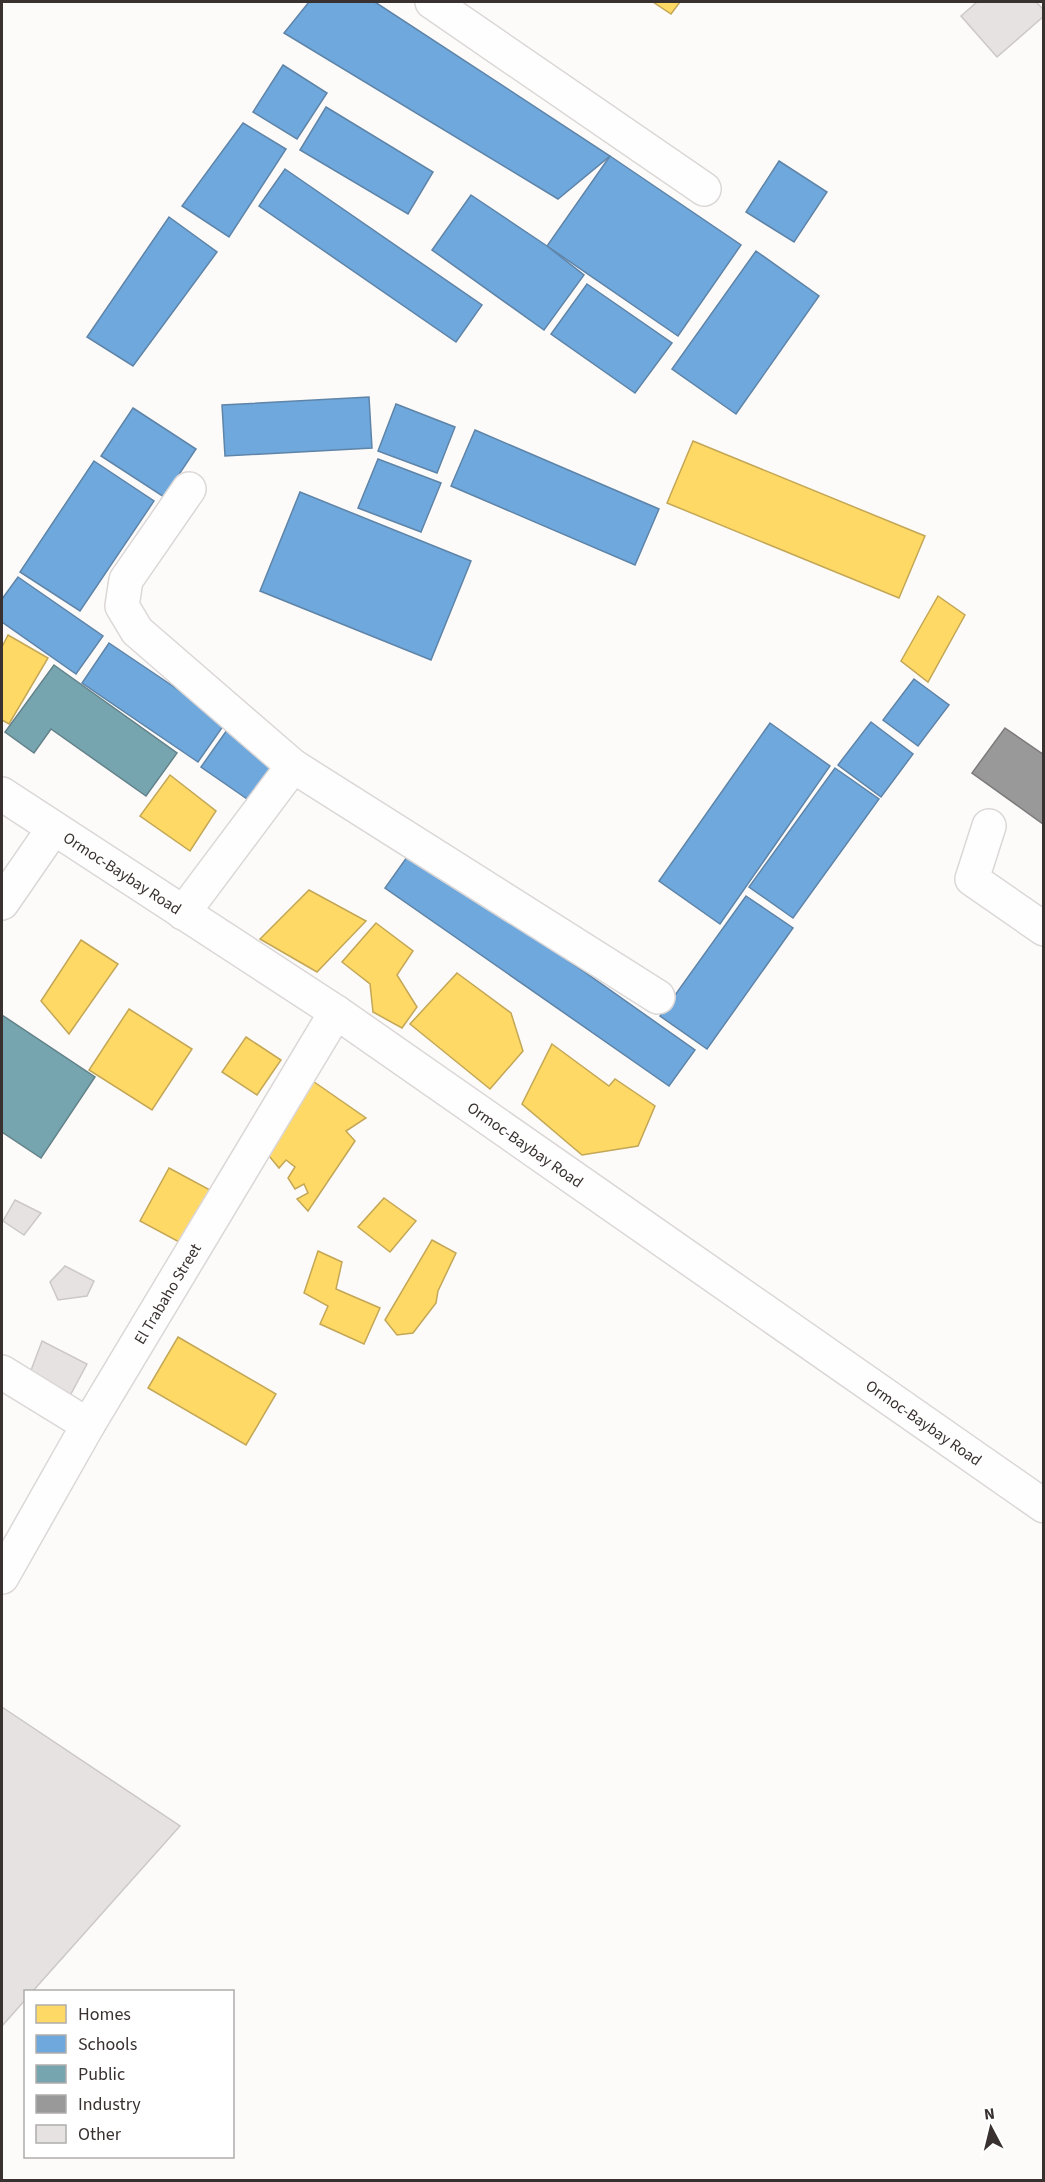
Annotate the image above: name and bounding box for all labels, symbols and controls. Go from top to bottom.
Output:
street label: Ormoc-Baybay Road [59,827,185,920]
street label: Ormoc-Baybay Road [463,1097,587,1193]
street label: El Trabaho Street [129,1239,207,1349]
street label: Ormoc-Baybay Road [861,1375,986,1471]
legend [24,1990,234,2158]
text: Homes [78,2002,131,2027]
text: Schools [78,2032,137,2057]
text: Public [78,2062,125,2087]
text: Industry [78,2092,141,2117]
north arrow [961,2098,1021,2158]
text: N [983,2103,996,2126]
text: Other [78,2122,122,2147]

